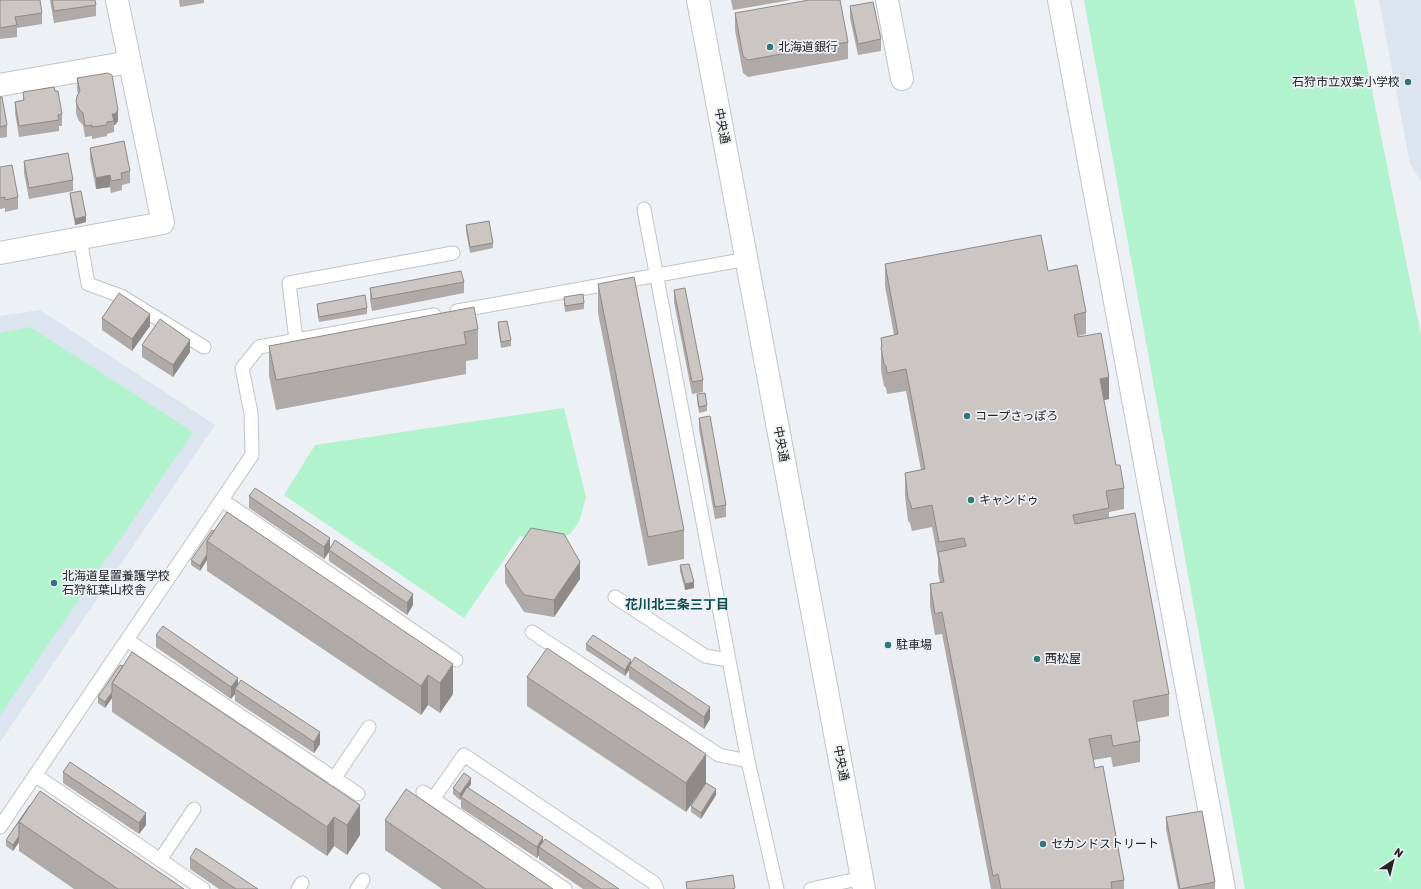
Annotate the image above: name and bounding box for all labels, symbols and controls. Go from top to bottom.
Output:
place label: 北海道銀行 [778,40,838,54]
marker: 北海道銀行 [765,42,775,52]
place label: 石狩市立双葉小学校 [1292,75,1400,89]
marker: 石狩市立双葉小学校 [1403,77,1413,87]
street label: 中央通 [712,107,732,145]
place label: コープさっぽろ [975,409,1058,423]
marker: コープさっぽろ [962,411,972,421]
street label: 中央通 [771,425,791,463]
place label: キャンドゥ [979,493,1039,507]
marker: キャンドゥ [966,495,976,505]
place label: 北海道星置養護学校 石狩紅葉山校舎 [62,569,170,597]
marker: 北海道星置養護学校 石狩紅葉山校舎 [49,578,59,588]
district label: 花川北三条三丁目 [625,597,729,612]
place label: 駐車場 [896,638,932,652]
marker: 駐車場 [883,640,893,650]
place label: 西松屋 [1045,652,1081,666]
marker: 西松屋 [1032,654,1042,664]
street label: 中央通 [831,744,851,782]
place label: セカンドストリート [1051,837,1159,851]
marker: セカンドストリート [1038,839,1048,849]
north arrow [1373,841,1413,881]
text: N [1391,846,1405,861]

